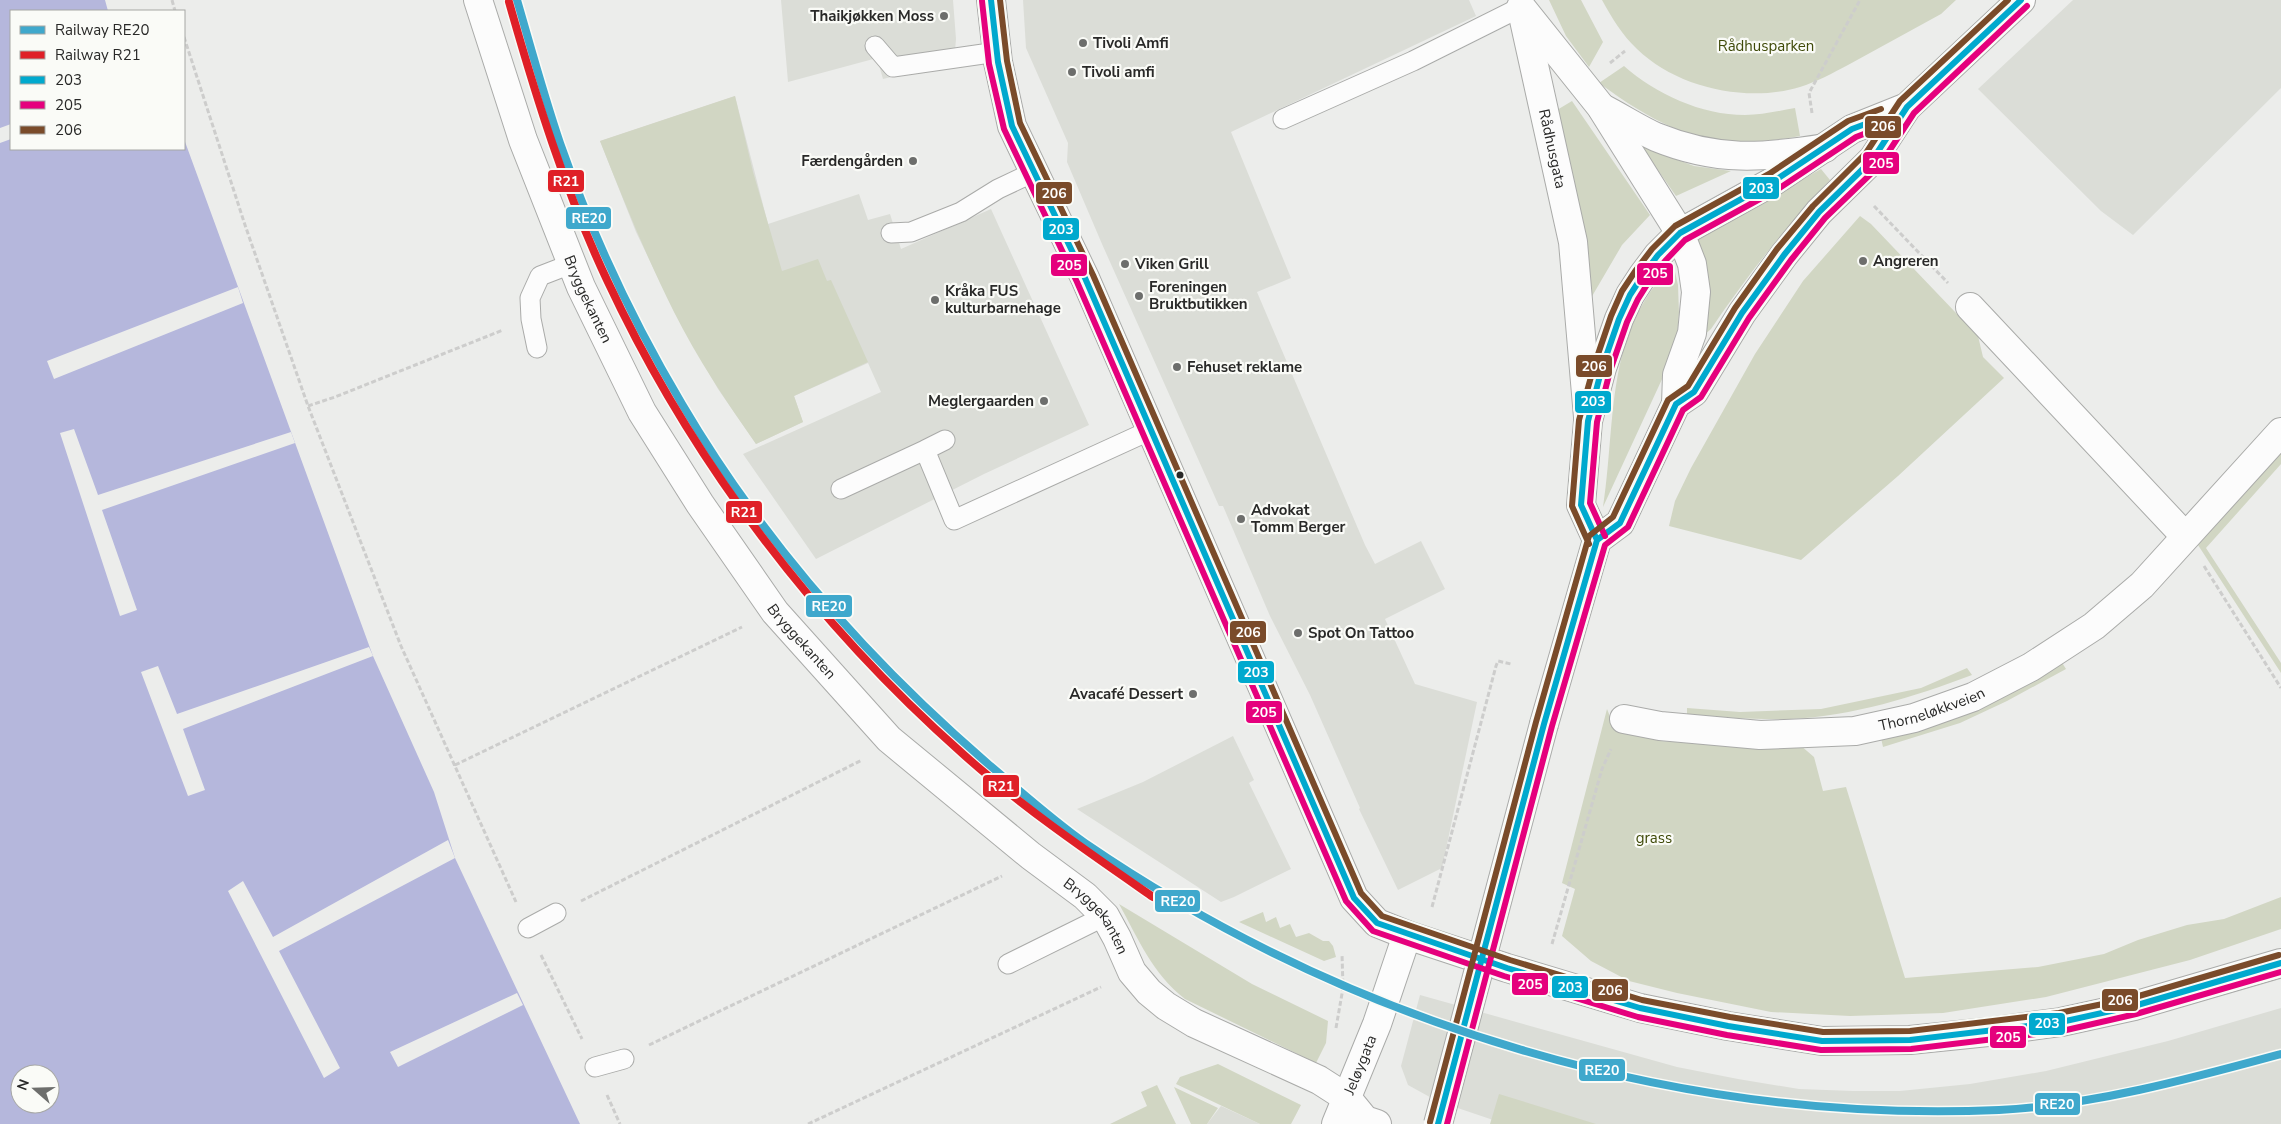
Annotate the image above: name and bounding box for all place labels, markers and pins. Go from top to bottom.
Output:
place label: Thaikjøkken Moss [810,6,934,26]
marker: Thaikjøkken Moss [938,10,950,22]
place label: Tivoli Amfi [1093,33,1169,53]
marker: Tivoli Amfi [1077,37,1089,49]
place label: Tivoli amfi [1082,62,1155,82]
marker: Tivoli amfi [1066,66,1078,78]
place label: Færdengården [801,151,903,171]
marker: Færdengården [907,155,919,167]
place label: Angreren [1873,251,1939,271]
place label: Viken Grill [1134,254,1209,274]
marker: Angreren [1857,255,1869,267]
marker: Viken Grill [1119,258,1131,270]
place label: Foreningen Bruktbutikken [1149,277,1248,314]
place label: Kråka FUS kulturbarnehage [945,281,1061,318]
marker: Foreningen Bruktbutikken [1133,290,1145,302]
marker: Kråka FUS kulturbarnehage [929,294,941,306]
place label: Fehuset reklame [1187,357,1302,377]
marker: Fehuset reklame [1171,361,1183,373]
place label: Meglergaarden [928,391,1034,411]
marker: Meglergaarden [1038,395,1050,407]
unlabelled marker [1175,470,1185,480]
place label: Advokat Tomm Berger [1251,500,1346,537]
marker: Advokat Tomm Berger [1235,513,1247,525]
place label: Spot On Tattoo [1308,623,1414,643]
marker: Spot On Tattoo [1292,627,1304,639]
place label: Avacafé Dessert [1069,684,1183,704]
marker: Avacafé Dessert [1187,688,1199,700]

